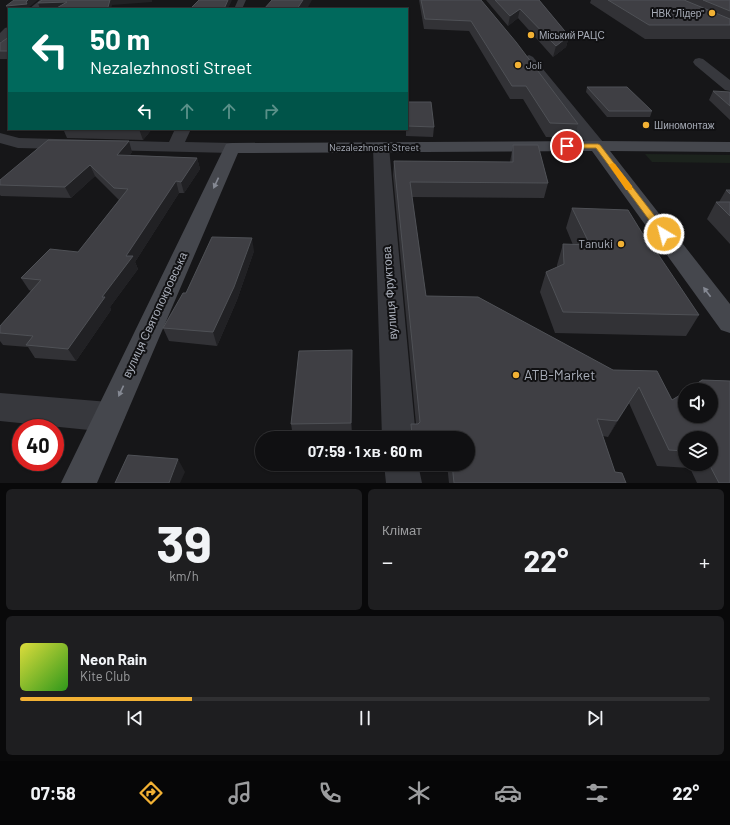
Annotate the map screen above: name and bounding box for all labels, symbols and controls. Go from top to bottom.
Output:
place label: НВК "Лідер" [651,7,704,19]
marker: НВК "Лідер" [707,8,717,18]
text: 50 m [90,22,150,56]
icon: left [24,24,76,76]
place label: Міський РАЦС [539,29,605,41]
marker: Міський РАЦС [526,30,536,40]
text: Nezalezhnosti Street [90,56,252,78]
place label: Joli [526,59,542,71]
marker: Joli [513,60,523,70]
icon: left [134,100,156,122]
icon: ahead [176,100,198,122]
icon: ahead [218,100,240,122]
icon: right [260,100,282,122]
place label: Шиномонтаж [654,119,715,131]
marker: Шиномонтаж [641,120,651,130]
pin [550,129,584,163]
icon: arrive [556,135,578,157]
street label: Nezalezhnosti Street [329,141,419,153]
one-way arrow [212,178,218,190]
position arrow [643,213,685,255]
place label: Tanuki [578,236,613,250]
marker: Tanuki [616,239,626,249]
street label: вулиця Фруктова [379,246,400,340]
street label: вулиця Святопокровська [119,249,190,380]
one-way arrow [702,286,711,297]
place label: ATB-Market [524,366,595,383]
marker: ATB-Market [511,370,521,380]
map controls [678,383,718,471]
button: sound [678,383,718,423]
one-way arrow [118,385,124,396]
speed limit sign: 40 [12,419,64,471]
button: layers [678,431,718,471]
text: 07:59 · 1 хв · 60 m [308,442,422,460]
text: 39 [156,511,212,573]
text: Клімат [382,522,422,538]
text: 22° [524,542,568,578]
text: − [382,548,393,574]
text: + [699,548,710,574]
text: km/h [169,568,199,584]
text: Neon Rain [80,650,147,668]
text: Kite Club [80,668,130,684]
icon: previous [124,707,146,729]
icon: pause [354,707,376,729]
icon: next [584,707,606,729]
icon: directions [137,779,165,807]
icon: music [226,779,254,807]
icon: phone [316,779,344,807]
icon: climate [405,779,433,807]
icon: car [494,779,522,807]
icon: filters [583,779,611,807]
text: 07:58 [31,782,76,804]
text: 22° [672,782,699,804]

